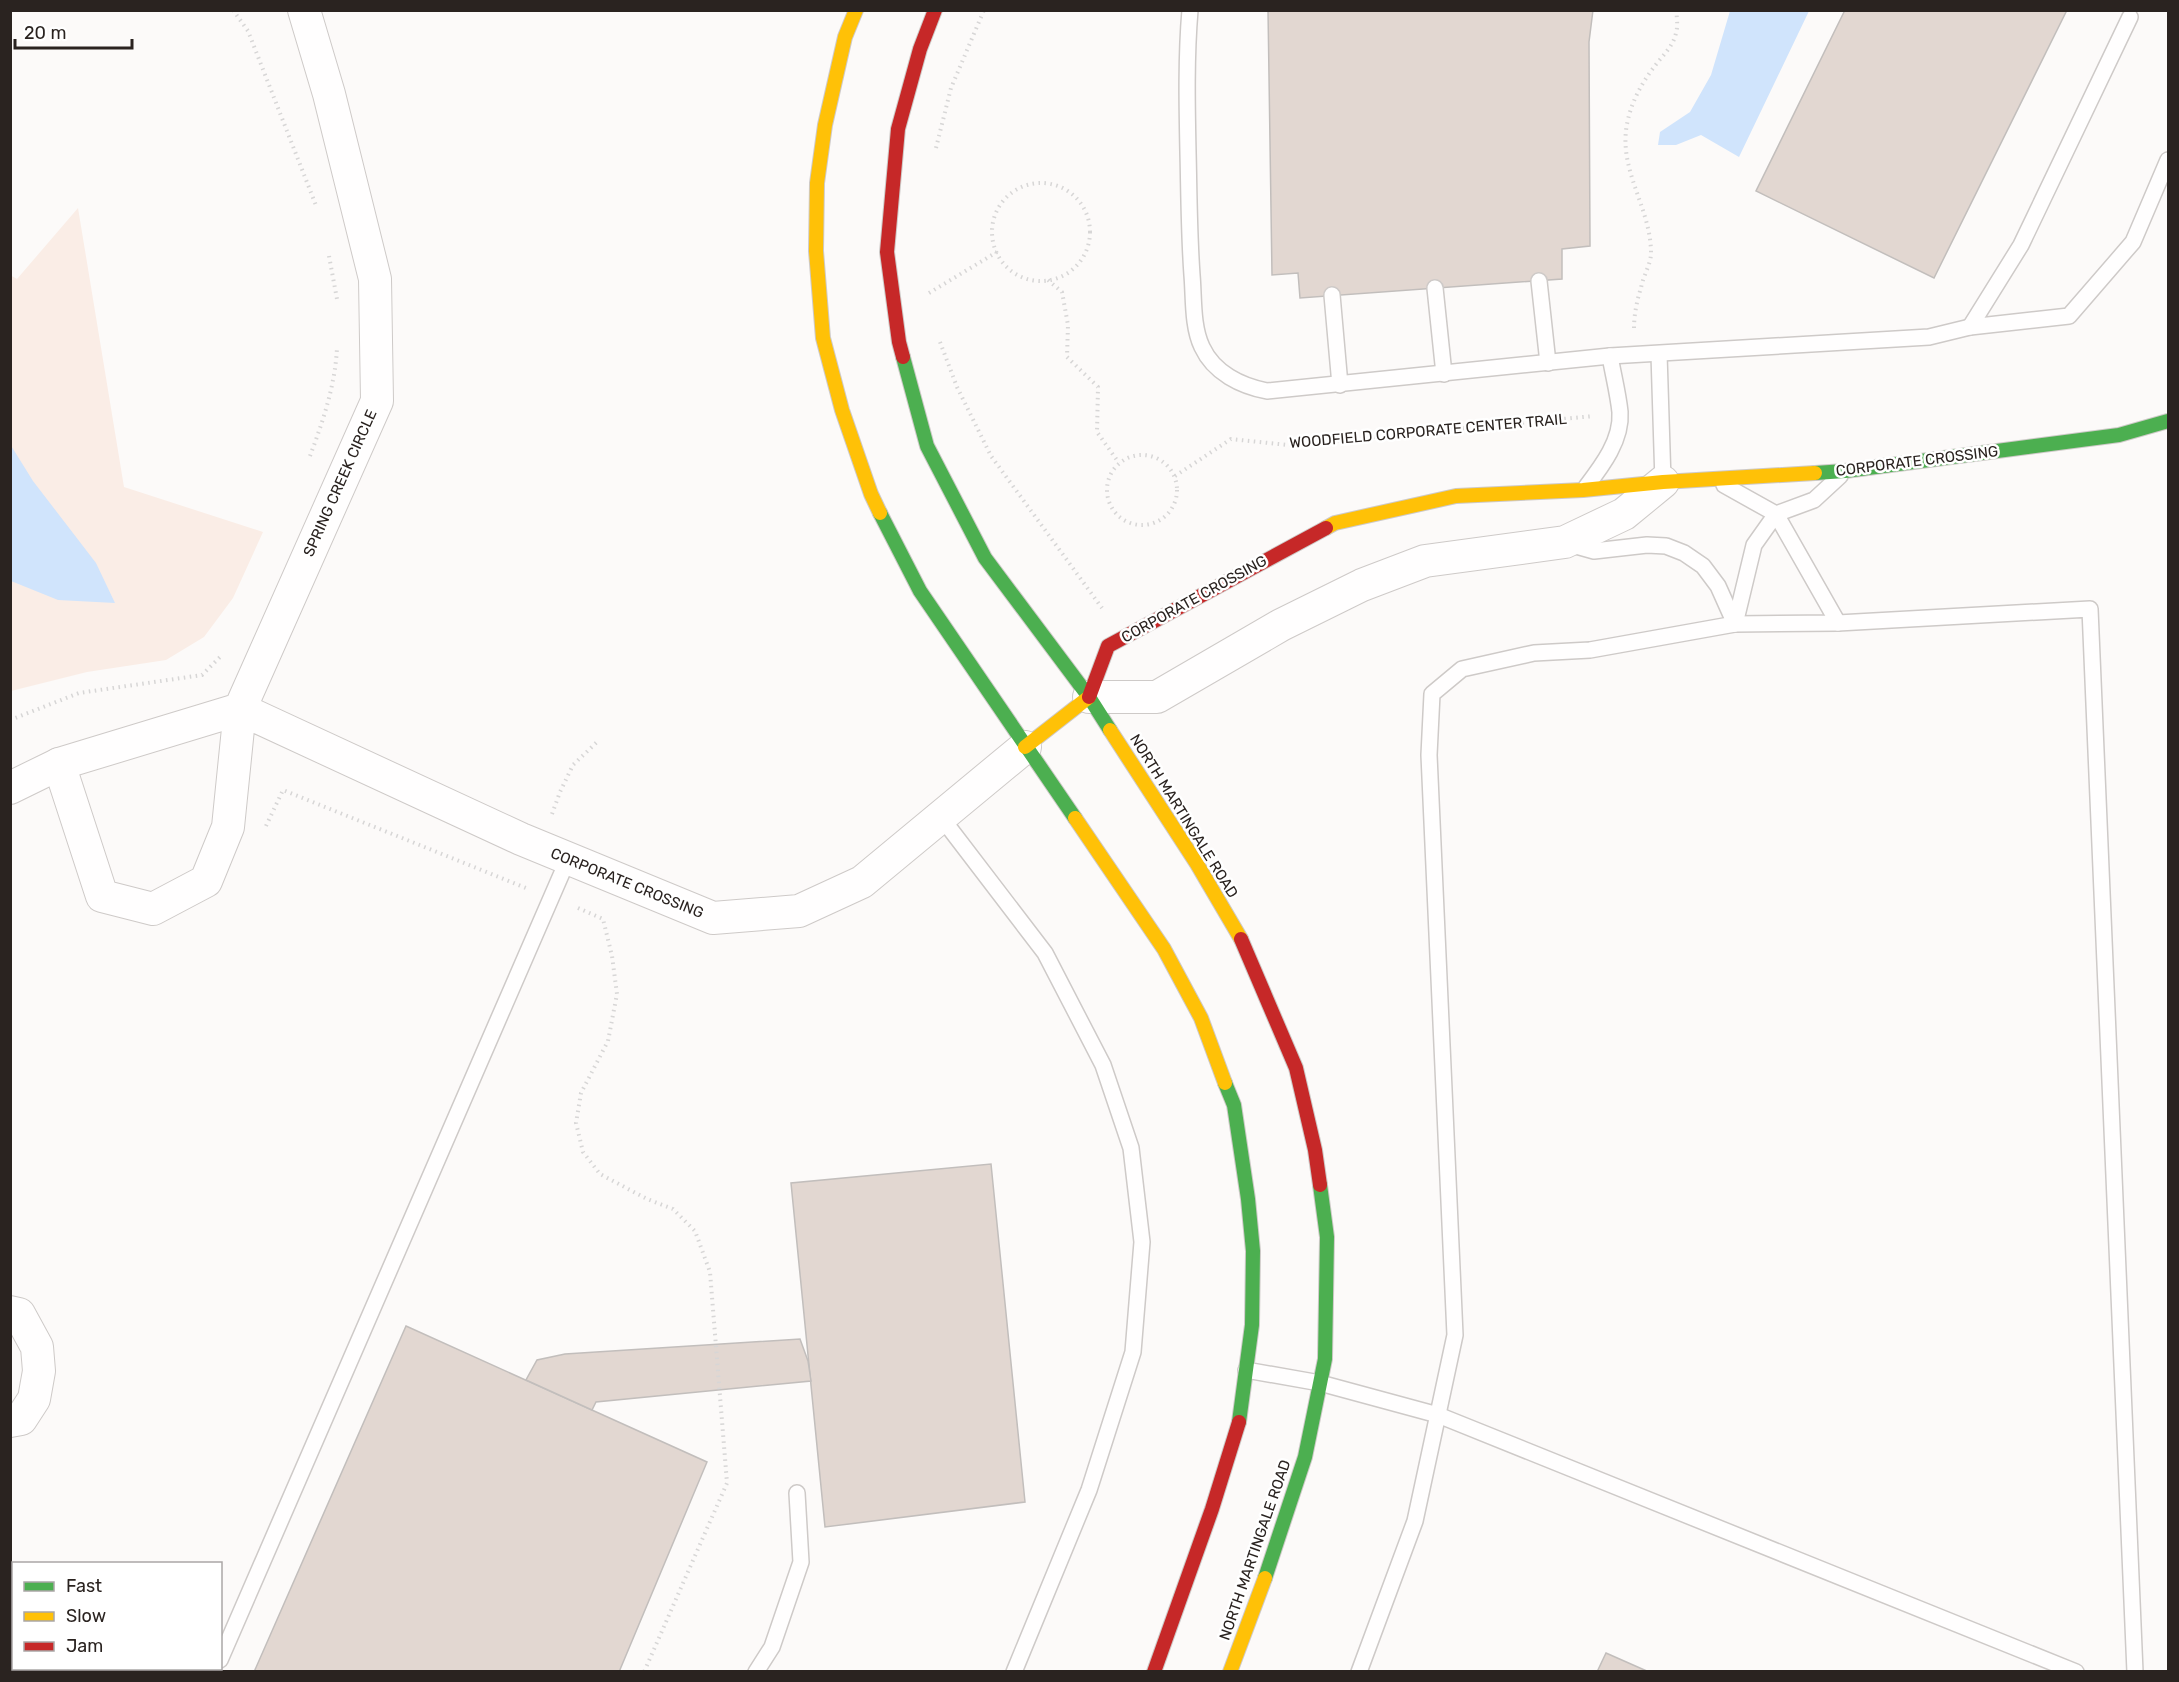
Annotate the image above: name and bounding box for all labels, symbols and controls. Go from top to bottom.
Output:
scale bar [15,12,132,50]
text: 20 m [24,22,66,44]
street label: SPRING CREEK CIRCLE [299,407,381,559]
street label: WOODFIELD CORPORATE CENTER TRAIL [1289,410,1568,452]
street label: CORPORATE CROSSING [1835,442,1999,480]
street label: CORPORATE CROSSING [1118,552,1270,646]
street label: NORTH MARTINGALE ROAD [1126,731,1242,901]
street label: CORPORATE CROSSING [548,844,706,922]
street label: NORTH MARTINGALE ROAD [1216,1457,1294,1643]
legend [12,1562,222,1670]
text: Fast [66,1575,102,1597]
text: Slow [66,1605,106,1627]
text: Jam [66,1635,103,1657]

